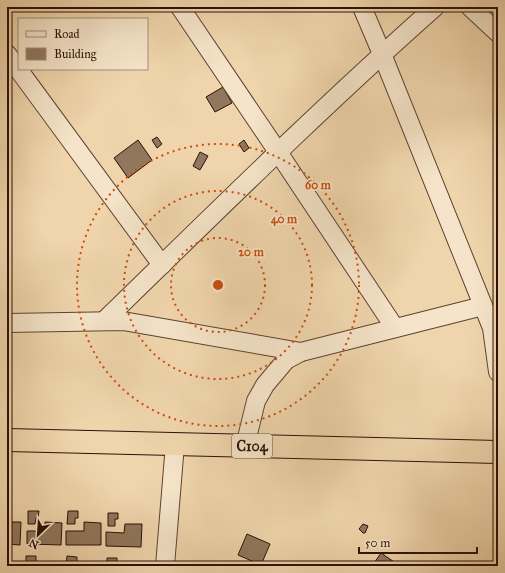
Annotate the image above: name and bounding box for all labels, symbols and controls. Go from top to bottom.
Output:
legend [18,18,148,70]
text: Road [54,27,80,41]
text: Building [54,47,97,62]
text: 60 m [305,178,332,192]
text: 40 m [271,212,298,227]
text: 20 m [238,245,265,259]
centre of rings [211,278,225,292]
road number: C104 [232,434,272,458]
north arrow [18,515,58,555]
scale bar [359,529,477,555]
text: N [26,535,41,551]
text: 50 m [365,536,390,550]

